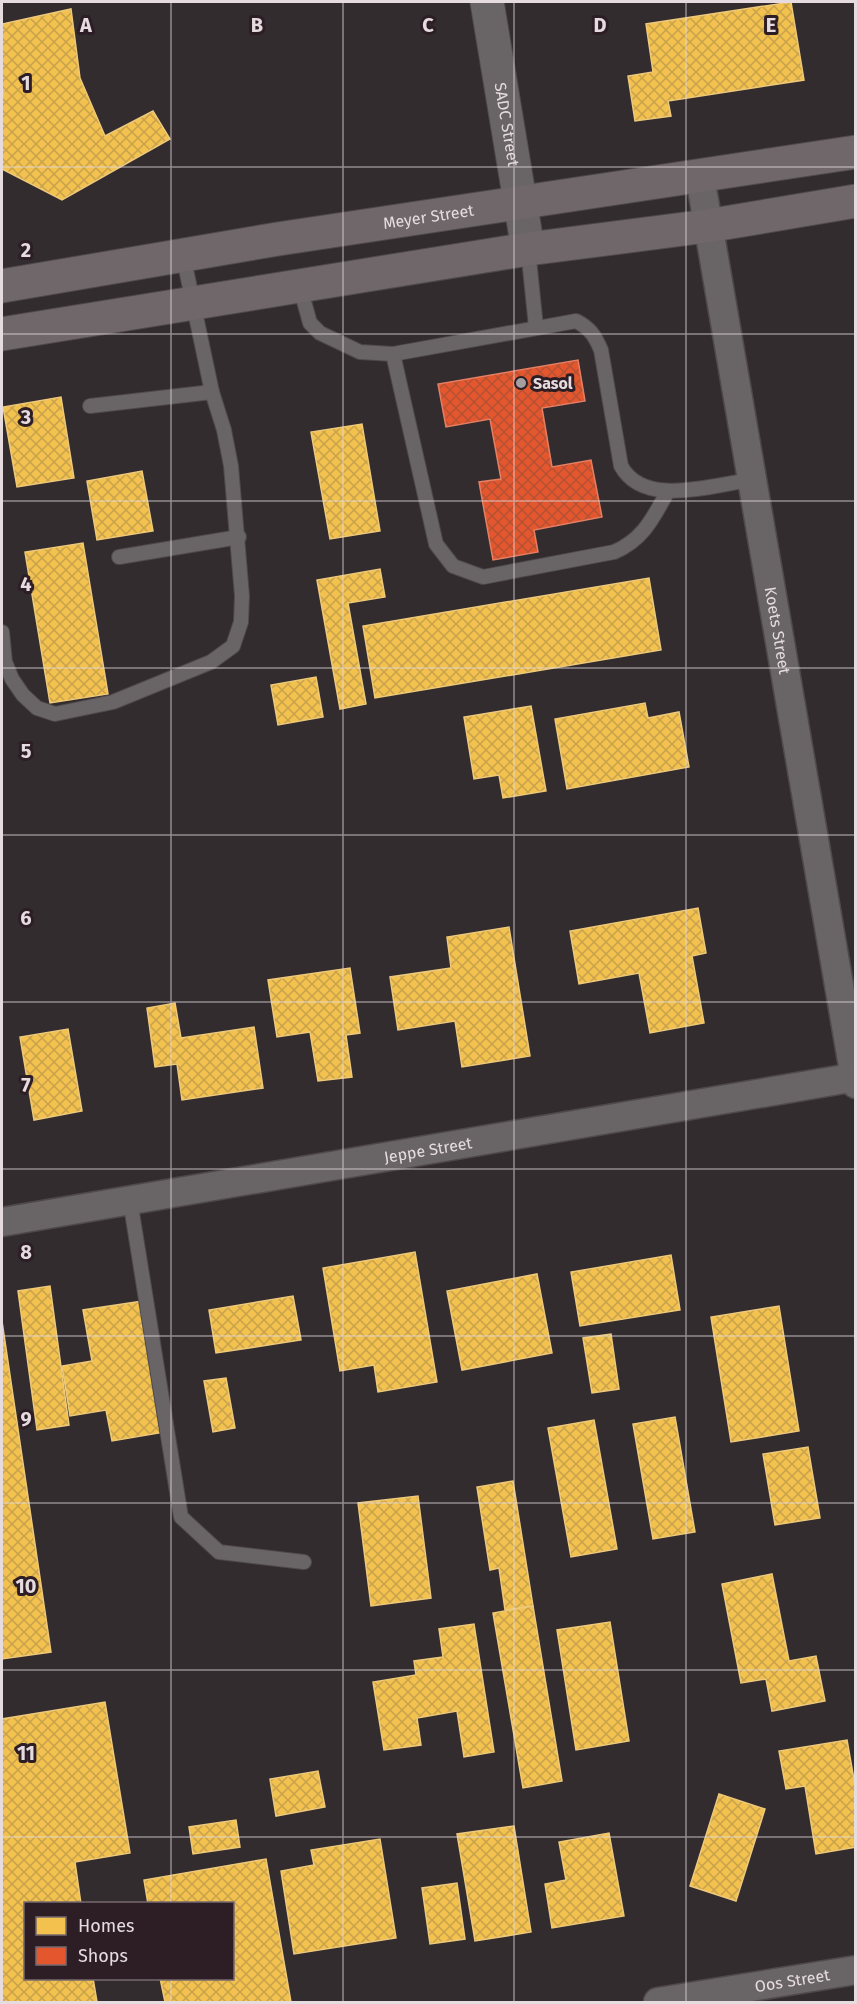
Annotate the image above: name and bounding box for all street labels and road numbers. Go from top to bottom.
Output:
street label: SADC Street [490,81,523,168]
street label: Meyer Street [382,201,475,233]
street label: Koets Street [761,585,794,676]
street label: Jeppe Street [382,1133,474,1167]
street label: Oos Street [753,1965,831,1996]

